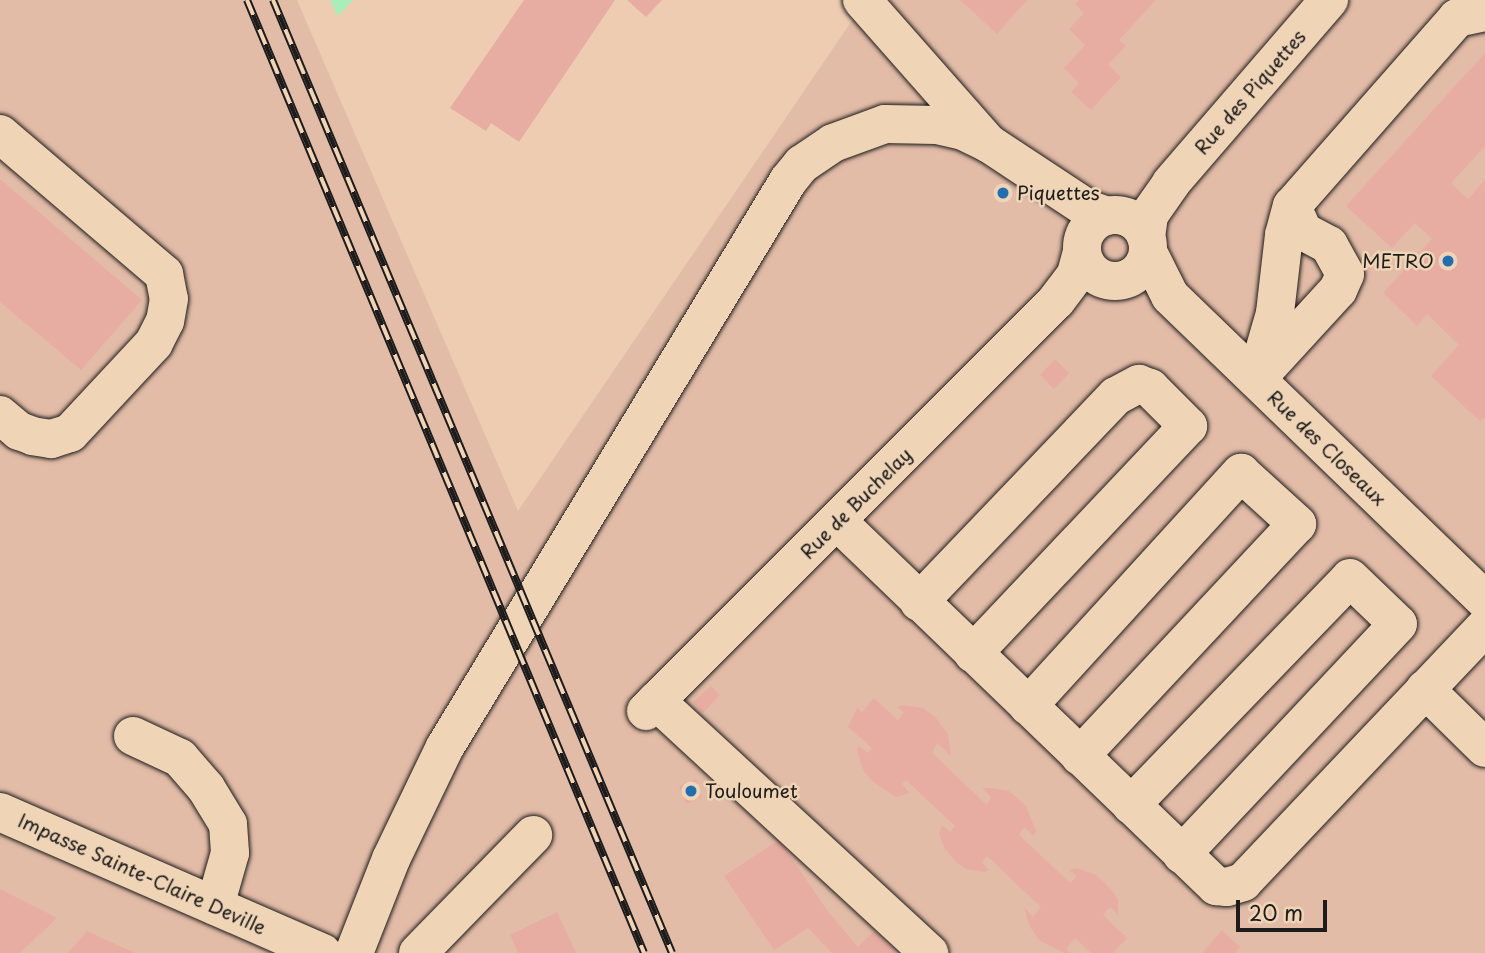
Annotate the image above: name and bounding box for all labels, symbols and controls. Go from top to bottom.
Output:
street label: Rue des Piquettes [1189,24,1311,160]
place label: Piquettes [1017,182,1100,204]
marker: Piquettes [995,185,1011,201]
place label: METRO [1362,250,1434,272]
marker: METRO [1440,253,1456,269]
street label: Rue des Closeaux [1262,384,1392,512]
street label: Rue de Buchelay [795,442,917,564]
place label: Touloumet [705,780,798,802]
marker: Touloumet [683,783,699,799]
street label: Impasse Sainte-Claire Deville [15,809,269,939]
scale bar [1240,886,1331,930]
text: 20 m [1249,896,1303,928]

